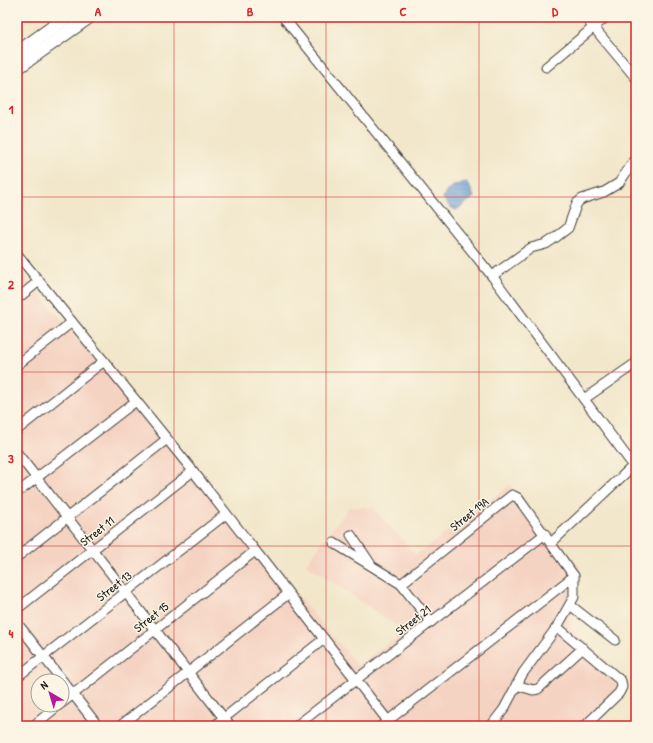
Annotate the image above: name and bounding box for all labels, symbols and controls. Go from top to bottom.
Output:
text: A [95,2,102,20]
text: B [247,2,254,20]
text: C [399,2,407,20]
text: D [552,2,559,20]
text: 1 [9,100,14,118]
text: 2 [8,275,15,293]
text: 3 [8,449,14,467]
street label: Street 19A [446,493,492,535]
street label: Street 11 [76,512,118,550]
street label: Street 13 [93,567,135,605]
street label: Street 15 [130,598,172,636]
street label: Street 21 [392,601,434,639]
text: 4 [9,624,14,642]
north arrow [30,673,70,713]
text: N [37,678,51,692]

